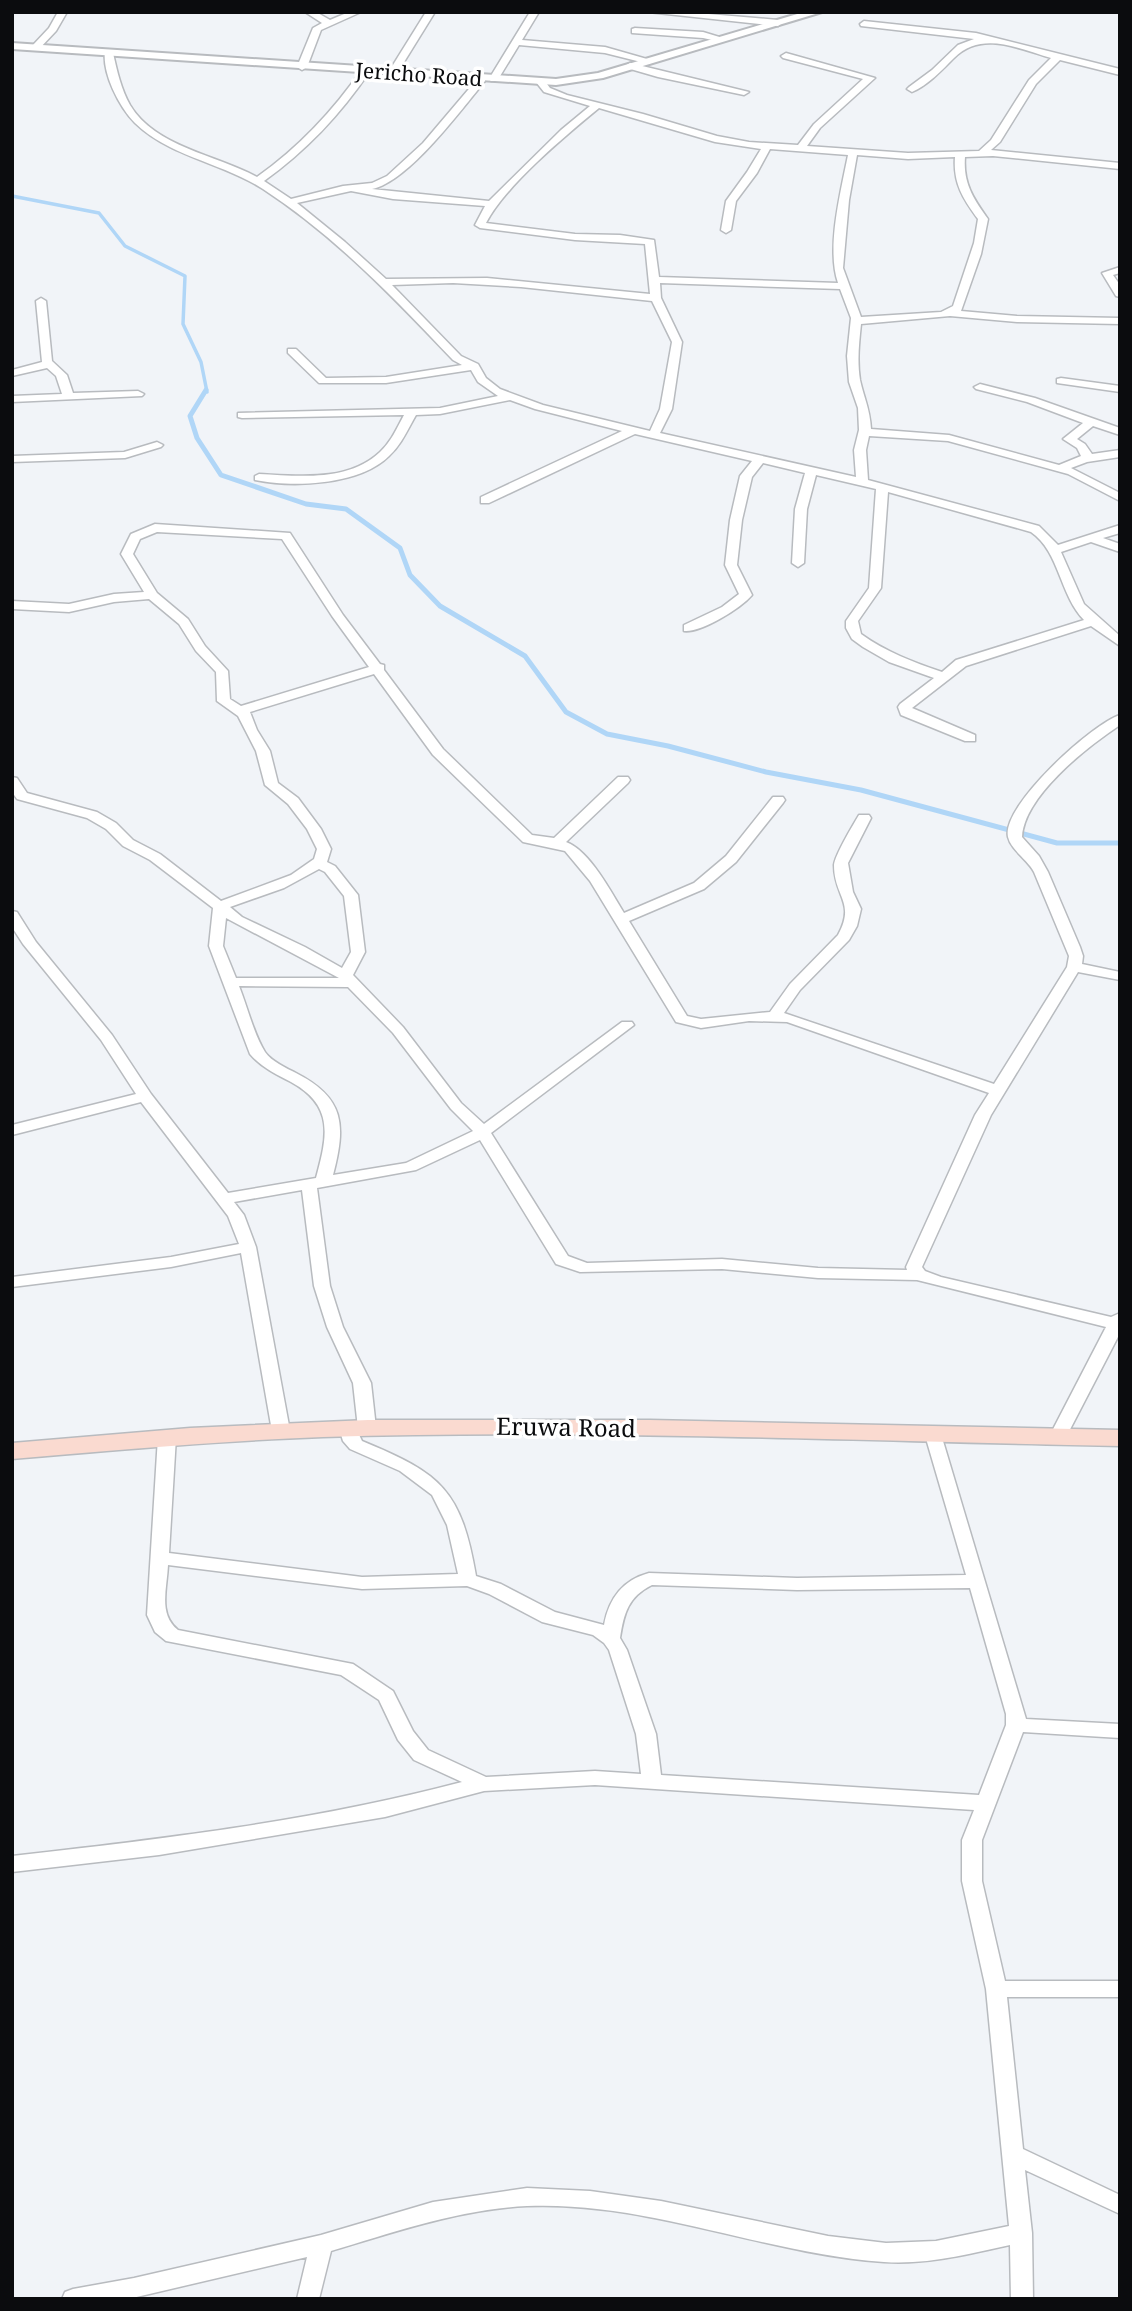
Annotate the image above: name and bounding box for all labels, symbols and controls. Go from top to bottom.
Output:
street label: Jericho Road [354,56,484,92]
street label: Eruwa Road [496,1409,636,1444]

